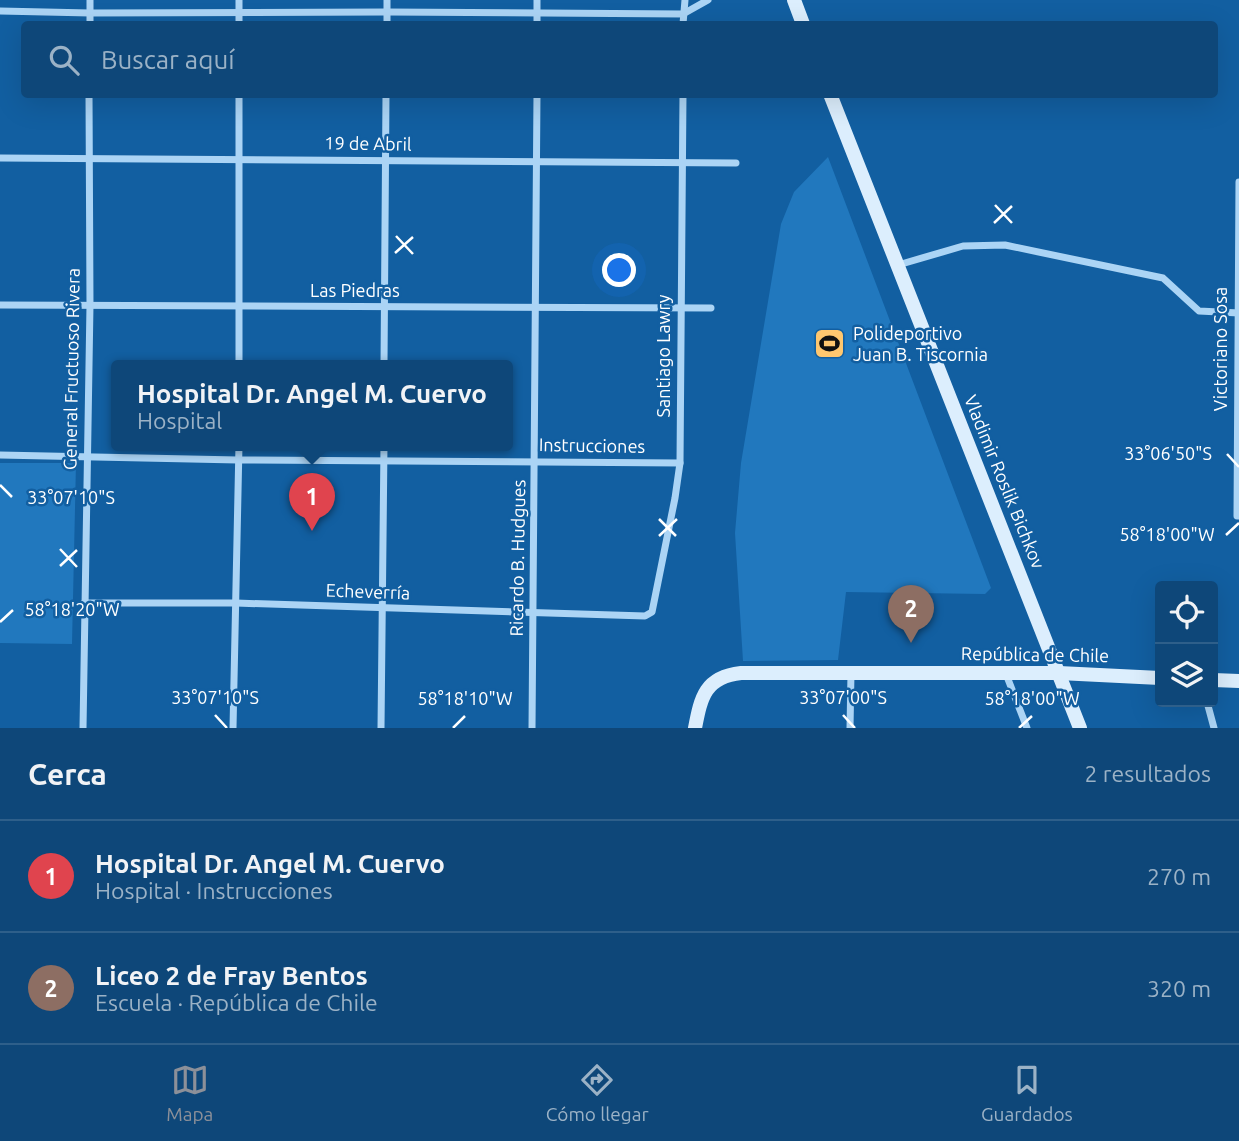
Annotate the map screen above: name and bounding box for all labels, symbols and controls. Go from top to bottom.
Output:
search box [21,21,1218,98]
icon: search [45,41,83,79]
text: Buscar aquí [101,45,235,74]
street label: 19 de Abril [324,132,412,154]
your location [602,253,636,287]
street label: General Fructuoso Rivera [59,268,83,470]
street label: Las Piedras [310,280,400,300]
street label: Victoriano Sosa [1210,287,1230,411]
street label: Santiago Lawry [653,294,673,417]
place label: Polideportivo Juan B. Tiscornia [853,323,988,364]
sports icon: Polideportivo Juan B. Tiscornia [813,327,847,361]
popup [111,360,513,451]
text: Hospital Dr. Angel M. Cuervo [137,379,487,408]
street label: Vladimir Roslik Bichkov [961,392,1049,572]
text: Hospital [137,408,222,433]
street label: Instrucciones [539,434,646,456]
text: 33°06'50"S [1124,443,1212,463]
pin: 1 [289,473,335,531]
street label: Ricardo B. Hudgues [506,479,528,637]
text: 33°07'10"S [27,487,115,507]
text: 58°18'00"W [1119,524,1215,544]
street label: Echeverría [325,580,411,602]
map controls [1155,581,1218,707]
button: locate [1155,581,1218,644]
pin: 2 [888,585,934,643]
text: 58°18'20"W [24,599,120,619]
street label: República de Chile [961,643,1109,665]
button: layers [1155,644,1218,707]
text: 33°07'10"S [171,687,259,707]
text: 33°07'00"S [799,687,887,707]
text: 58°18'10"W [417,688,513,708]
text: 58°18'00"W [984,688,1080,708]
text: Cerca [28,757,107,791]
text: 2 resultados [1085,761,1211,786]
text: Hospital Dr. Angel M. Cuervo [95,849,445,878]
text: 1 [45,864,57,889]
text: 270 m [1147,864,1211,889]
text: Hospital · Instrucciones [95,878,333,903]
text: Liceo 2 de Fray Bentos [95,961,368,990]
text: 2 [45,976,57,1001]
text: 320 m [1147,976,1211,1001]
text: Escuela · República de Chile [95,990,378,1015]
tab: Mapa [166,1061,213,1125]
tab: Cómo llegar [546,1061,649,1125]
tab: Guardados [981,1061,1073,1125]

